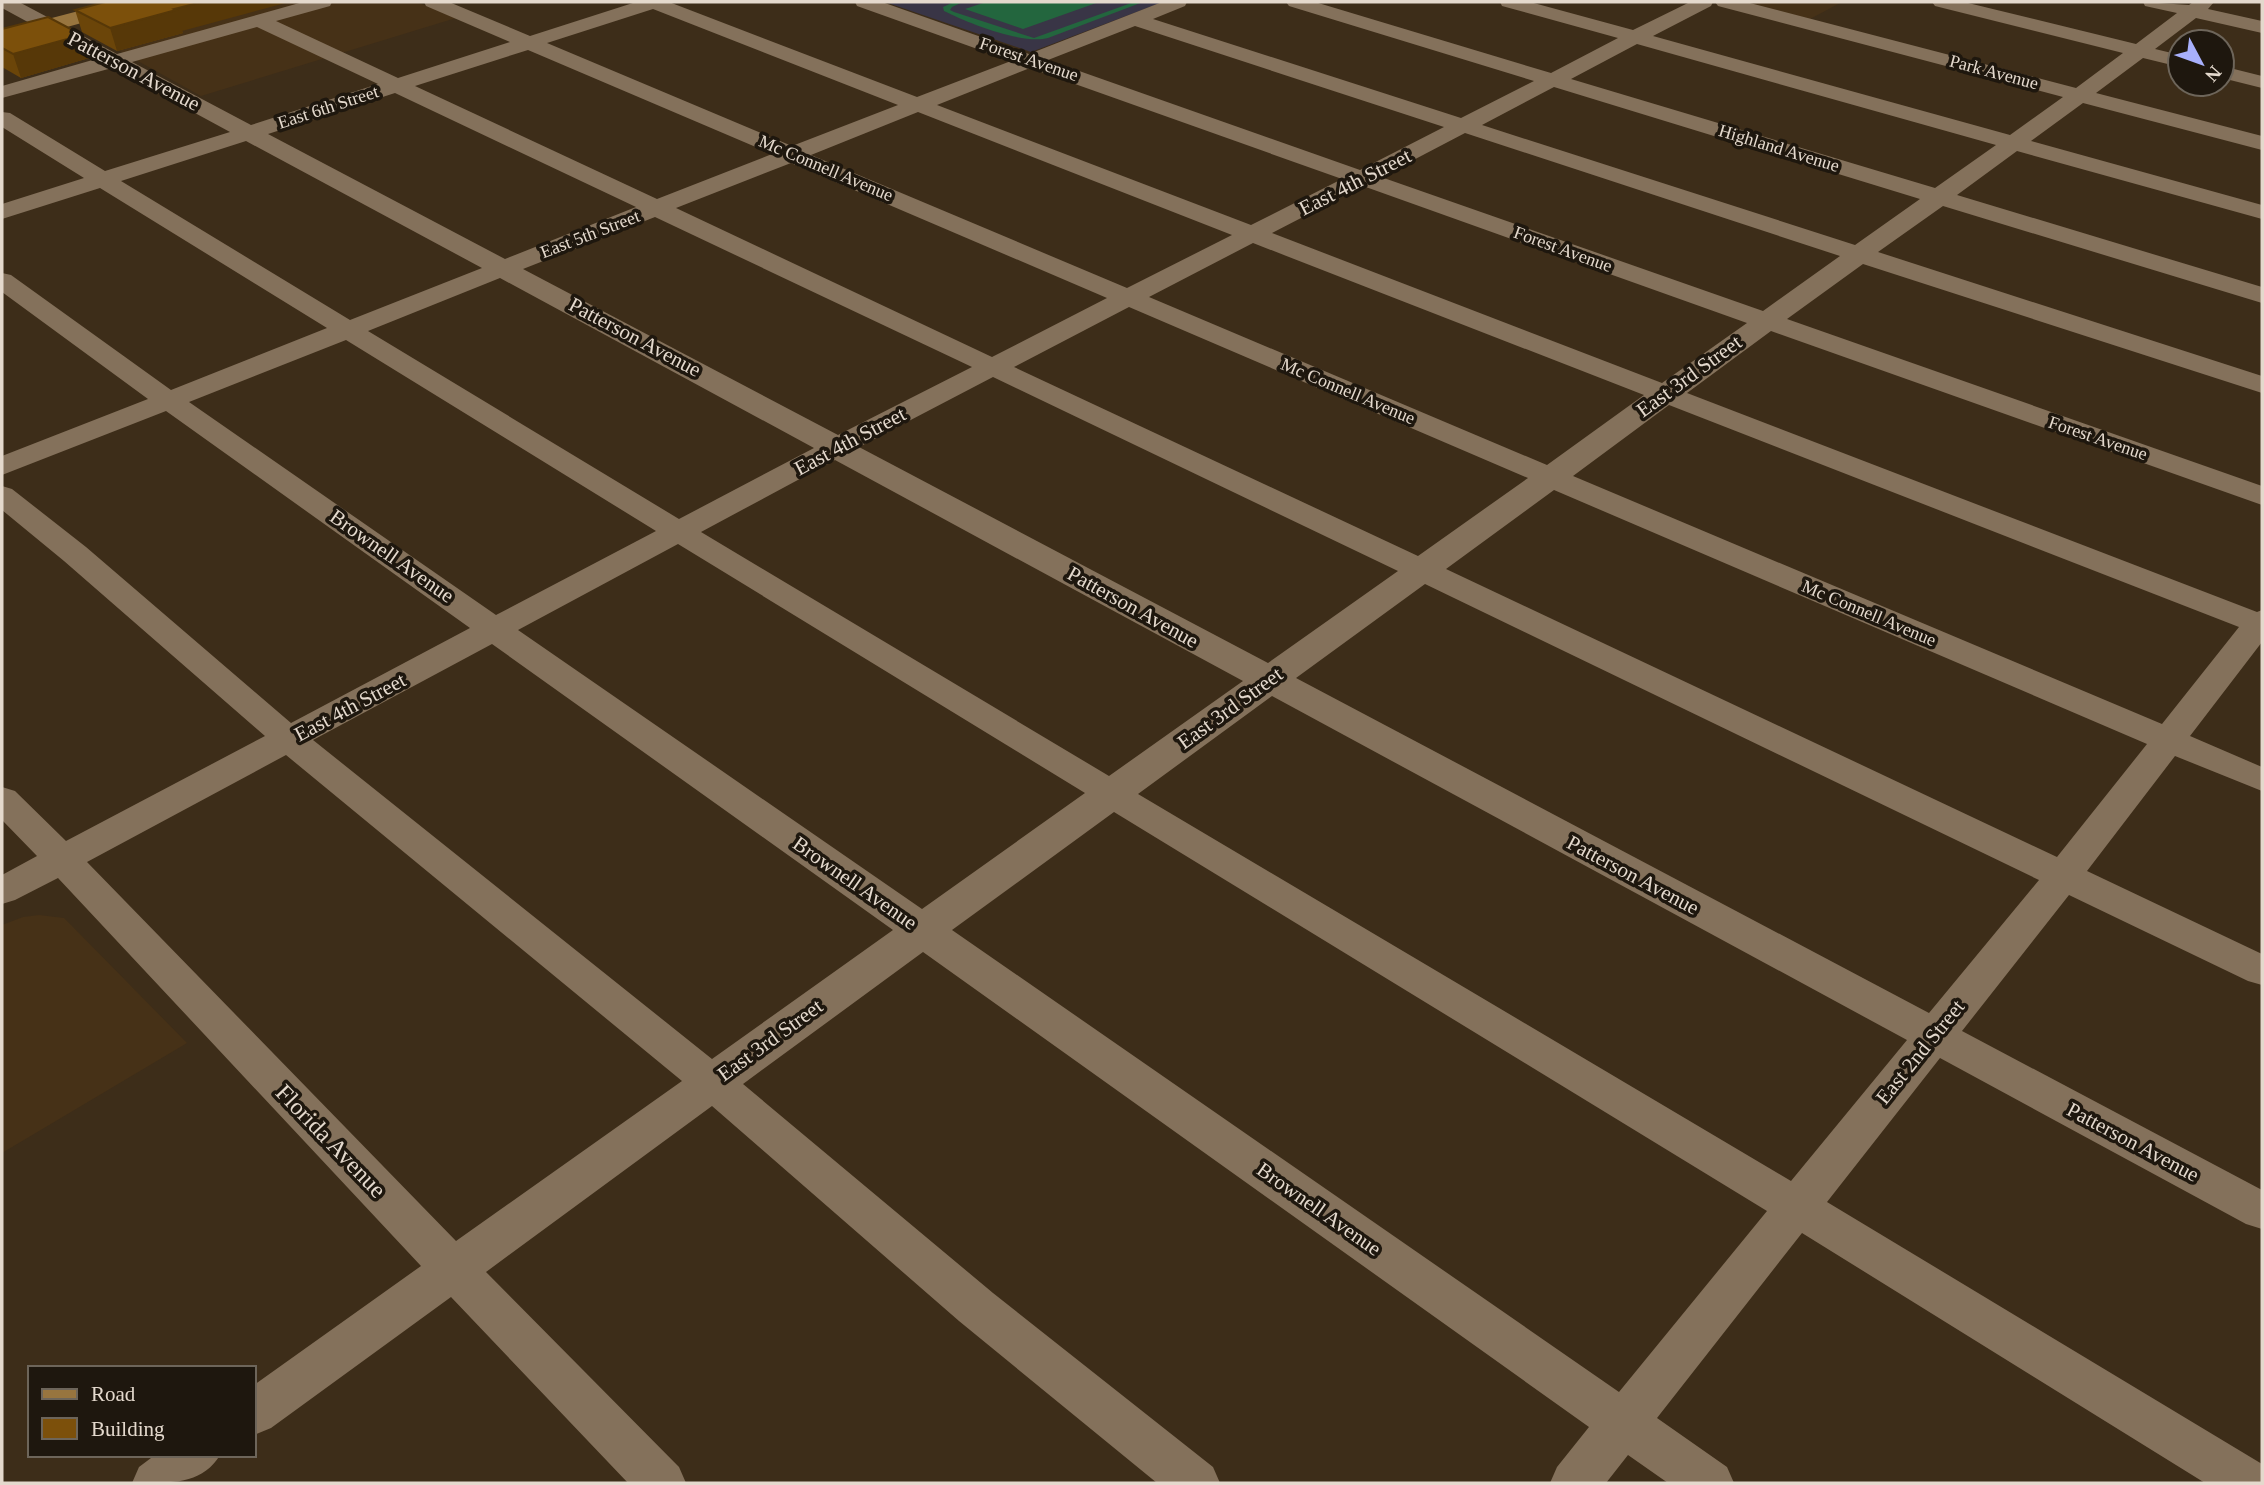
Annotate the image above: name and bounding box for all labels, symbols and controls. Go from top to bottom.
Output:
street label: Patterson Avenue [64,26,204,116]
north arrow [2166,28,2236,98]
street label: Forest Avenue [977,33,1081,85]
street label: Park Avenue [1947,51,2041,93]
text: N [2201,62,2226,86]
street label: East 6th Street [275,81,381,133]
street label: Highland Avenue [1716,120,1842,176]
street label: Mc Connell Avenue [756,131,896,205]
street label: East 4th Street [1295,143,1415,220]
street label: East 5th Street [537,206,643,262]
street label: Forest Avenue [1511,222,1615,276]
street label: Patterson Avenue [565,292,705,382]
street label: East 3rd Street [1632,330,1746,422]
street label: Mc Connell Avenue [1278,354,1418,428]
street label: East 4th Street [790,402,910,480]
street label: Forest Avenue [2046,412,2150,464]
street label: Brownell Avenue [325,504,459,608]
street label: Patterson Avenue [1063,561,1203,653]
street label: Mc Connell Avenue [1799,576,1939,650]
street label: East 3rd Street [1173,662,1287,754]
street label: East 4th Street [290,668,410,746]
street label: Patterson Avenue [1563,830,1703,920]
street label: Brownell Avenue [788,831,922,935]
street label: East 3rd Street [713,994,827,1086]
street label: East 2nd Street [1871,995,1969,1109]
street label: Florida Avenue [271,1079,391,1203]
street label: Patterson Avenue [2063,1097,2203,1187]
street label: Brownell Avenue [1252,1157,1386,1261]
legend [28,1366,256,1457]
text: Road [91,1382,136,1406]
text: Building [91,1417,165,1441]

